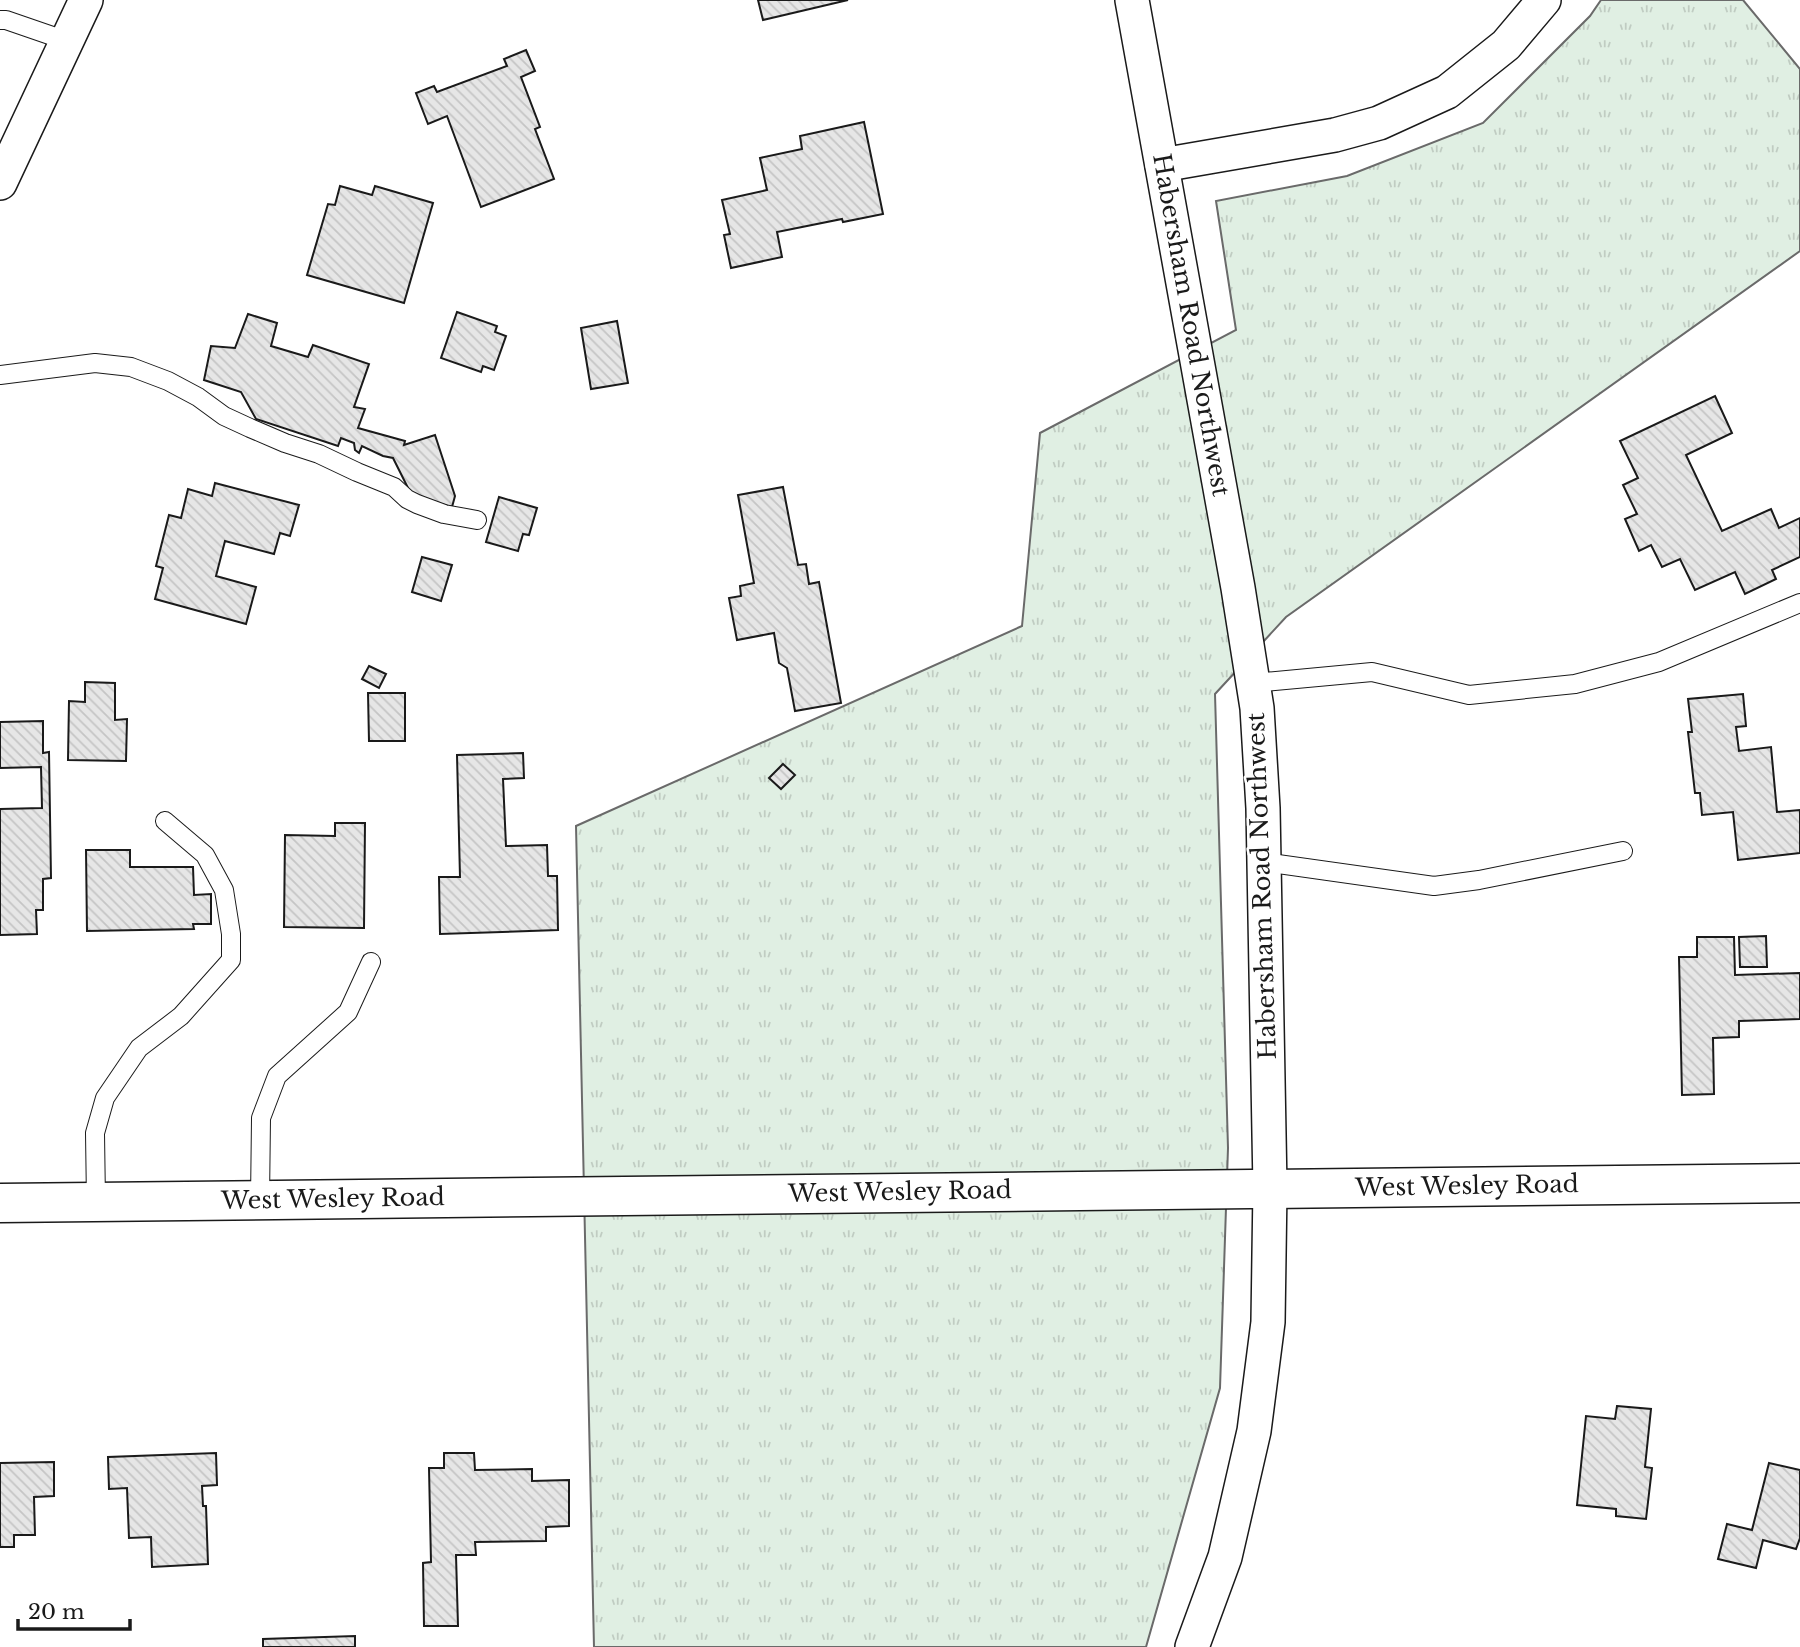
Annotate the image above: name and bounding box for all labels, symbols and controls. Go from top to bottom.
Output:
street label: Habersham Road Northwest [1147,151,1236,498]
street label: Habersham Road Northwest [1241,712,1282,1060]
street label: West Wesley Road [1354,1169,1579,1202]
street label: West Wesley Road [787,1175,1012,1208]
street label: West Wesley Road [220,1182,445,1215]
scale bar [18,1588,130,1632]
text: 20 m [28,1599,85,1625]

